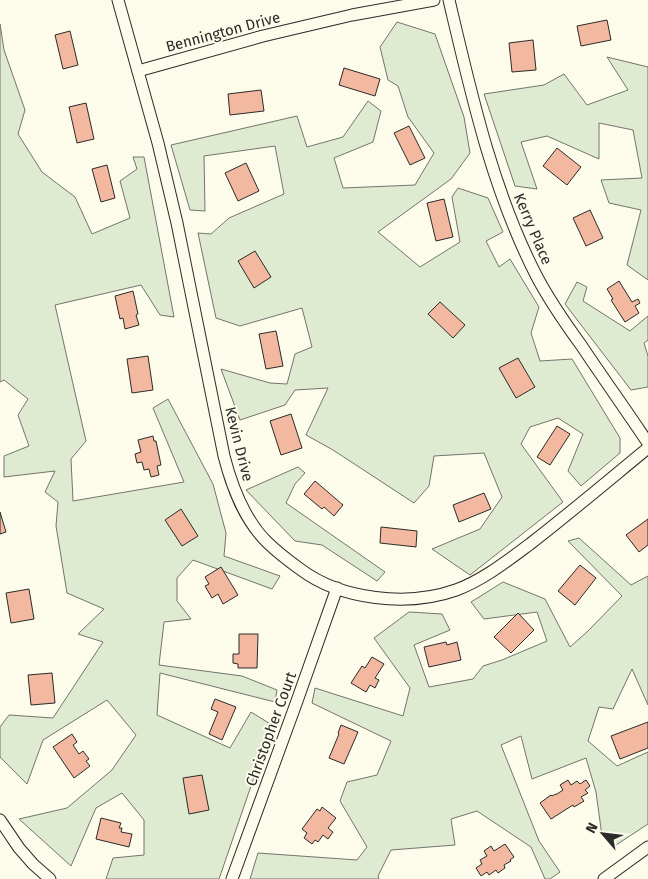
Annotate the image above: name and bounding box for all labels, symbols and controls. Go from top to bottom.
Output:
street label: Bennington Drive [164,8,282,56]
street label: Kerry Place [510,191,556,267]
street label: Kevin Drive [221,405,257,483]
street label: Christopher Court [242,669,300,789]
north arrow [578,809,628,859]
text: N [582,820,602,836]

